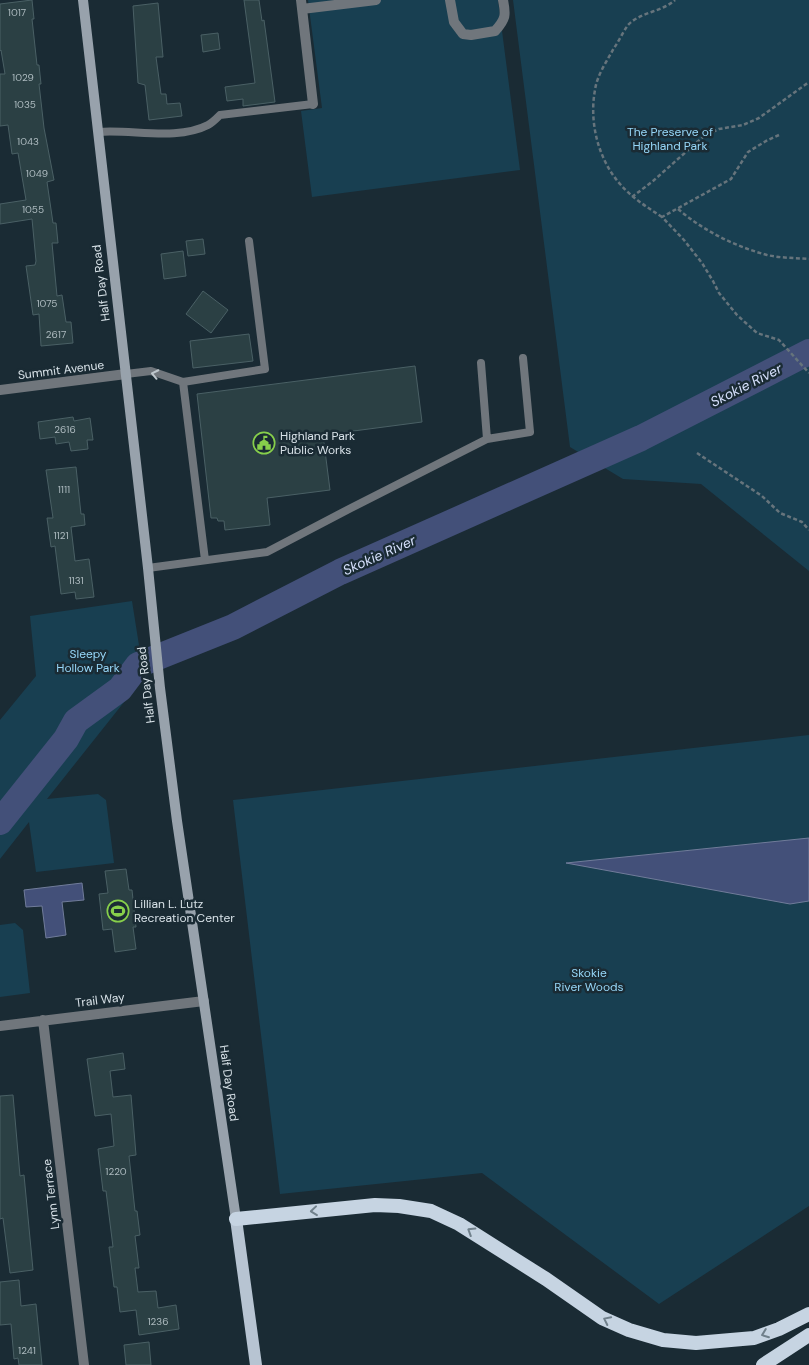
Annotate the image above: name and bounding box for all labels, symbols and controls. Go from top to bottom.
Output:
house number: 1017 [8,6,26,19]
house number: 1029 [12,71,34,84]
house number: 1035 [14,98,36,111]
park label: The Preserve of Highland Park [627,124,713,154]
house number: 1043 [17,135,39,148]
house number: 1049 [26,167,48,180]
house number: 1055 [22,203,44,216]
street label: Half Day Road [88,244,114,322]
house number: 1075 [37,297,57,310]
house number: 2617 [46,328,66,341]
street label: Summit Avenue [17,357,105,383]
water label: Skokie River [707,359,786,411]
one-way arrow [150,369,159,379]
house number: 2616 [54,423,76,436]
place label: Highland Park Public Works [280,428,355,458]
public building icon: Highland Park Public Works [252,431,276,455]
house number: 1111 [58,483,70,496]
house number: 1121 [53,529,69,542]
water label: Skokie River [340,531,419,579]
house number: 1131 [68,574,84,587]
park label: Sleepy Hollow Park [56,646,120,676]
street label: Half Day Road [133,646,159,724]
place label: Lillian L. Lutz Recreation Center [134,896,235,926]
sports icon: Lillian L. Lutz Recreation Center [106,899,130,923]
park label: Skokie River Woods [554,965,624,995]
street label: Trail Way [74,989,126,1011]
street label: Half Day Road [216,1044,242,1122]
street label: Lynn Terrace [39,1158,63,1230]
house number: 1220 [105,1165,127,1178]
one-way arrow [310,1205,318,1216]
one-way arrow [467,1228,476,1238]
house number: 1236 [147,1315,169,1328]
one-way arrow [603,1316,612,1326]
one-way arrow [761,1328,770,1338]
house number: 1241 [18,1344,36,1357]

